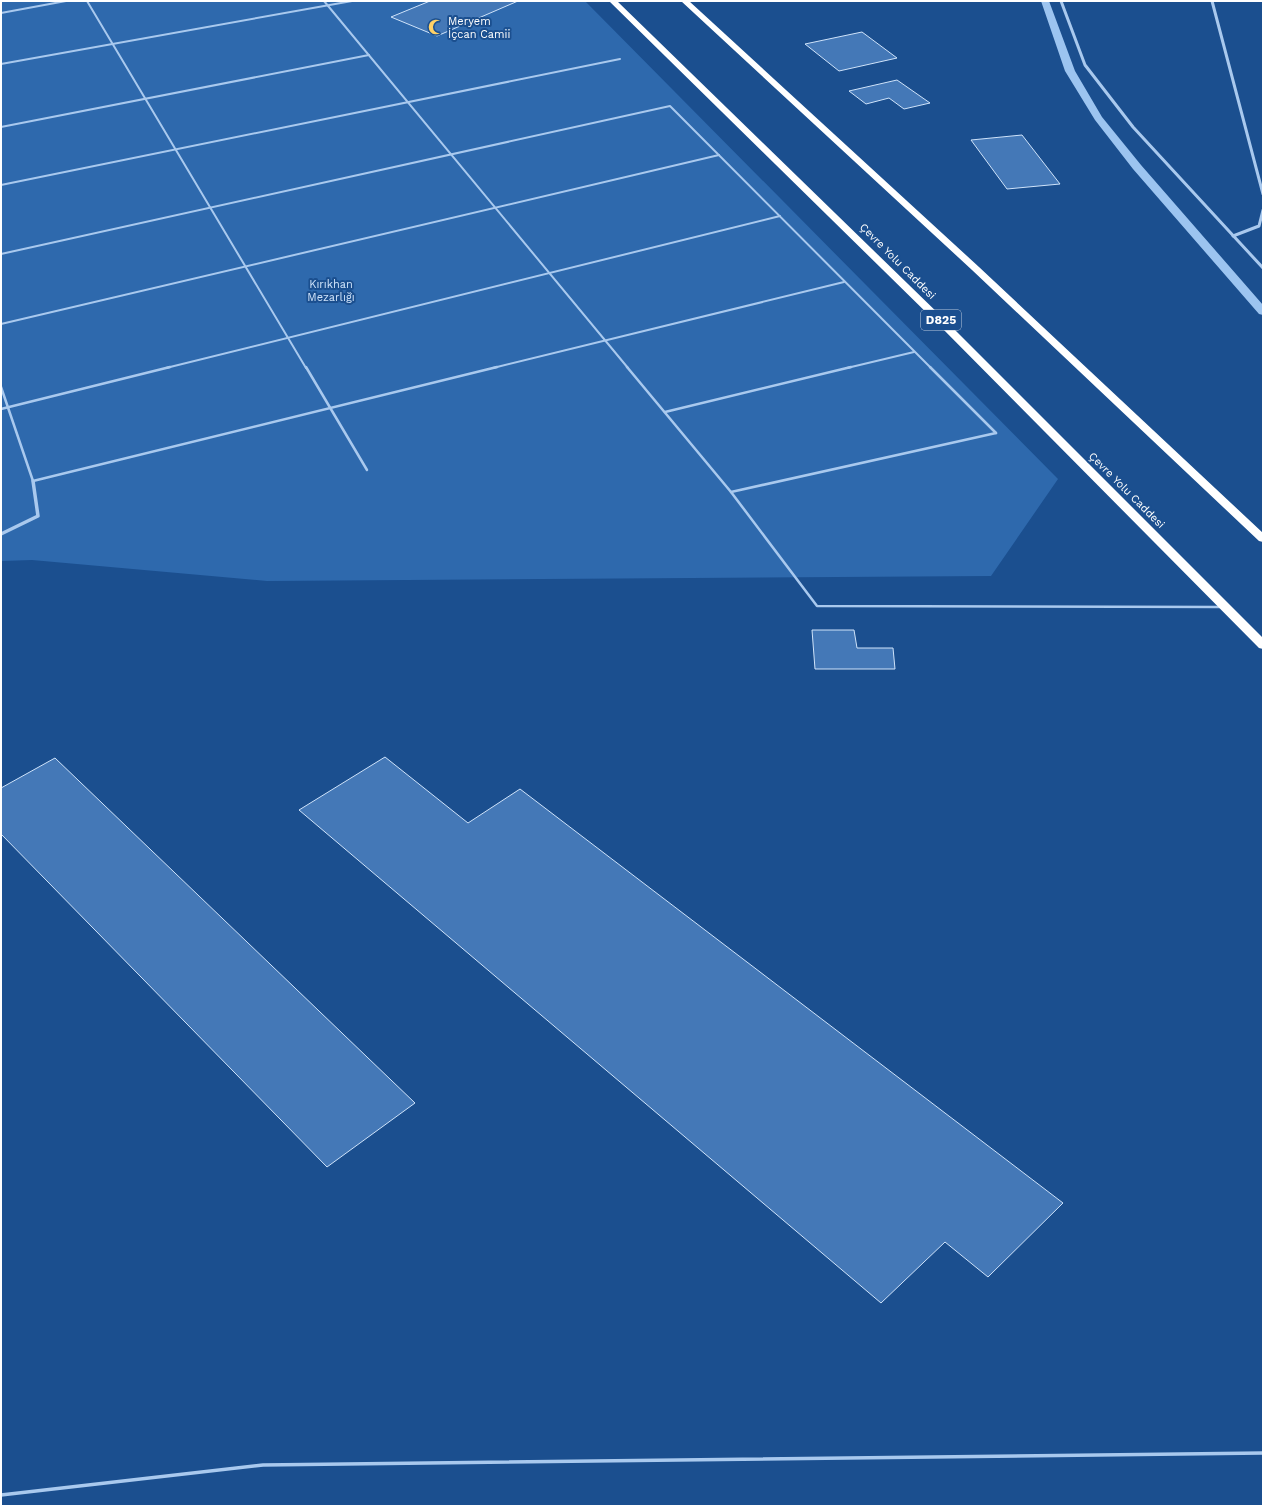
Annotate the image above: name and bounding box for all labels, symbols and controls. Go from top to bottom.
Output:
place label: Meryem İçcan Camii [448,15,510,41]
mosque icon: Meryem İçcan Camii [427,18,445,36]
street label: Çevre Yolu Caddesi [857,221,938,302]
park label: Kırıkhan Mezarlığı [307,278,355,304]
road number: D825 [921,310,961,330]
street label: Çevre Yolu Caddesi [1086,450,1167,531]

